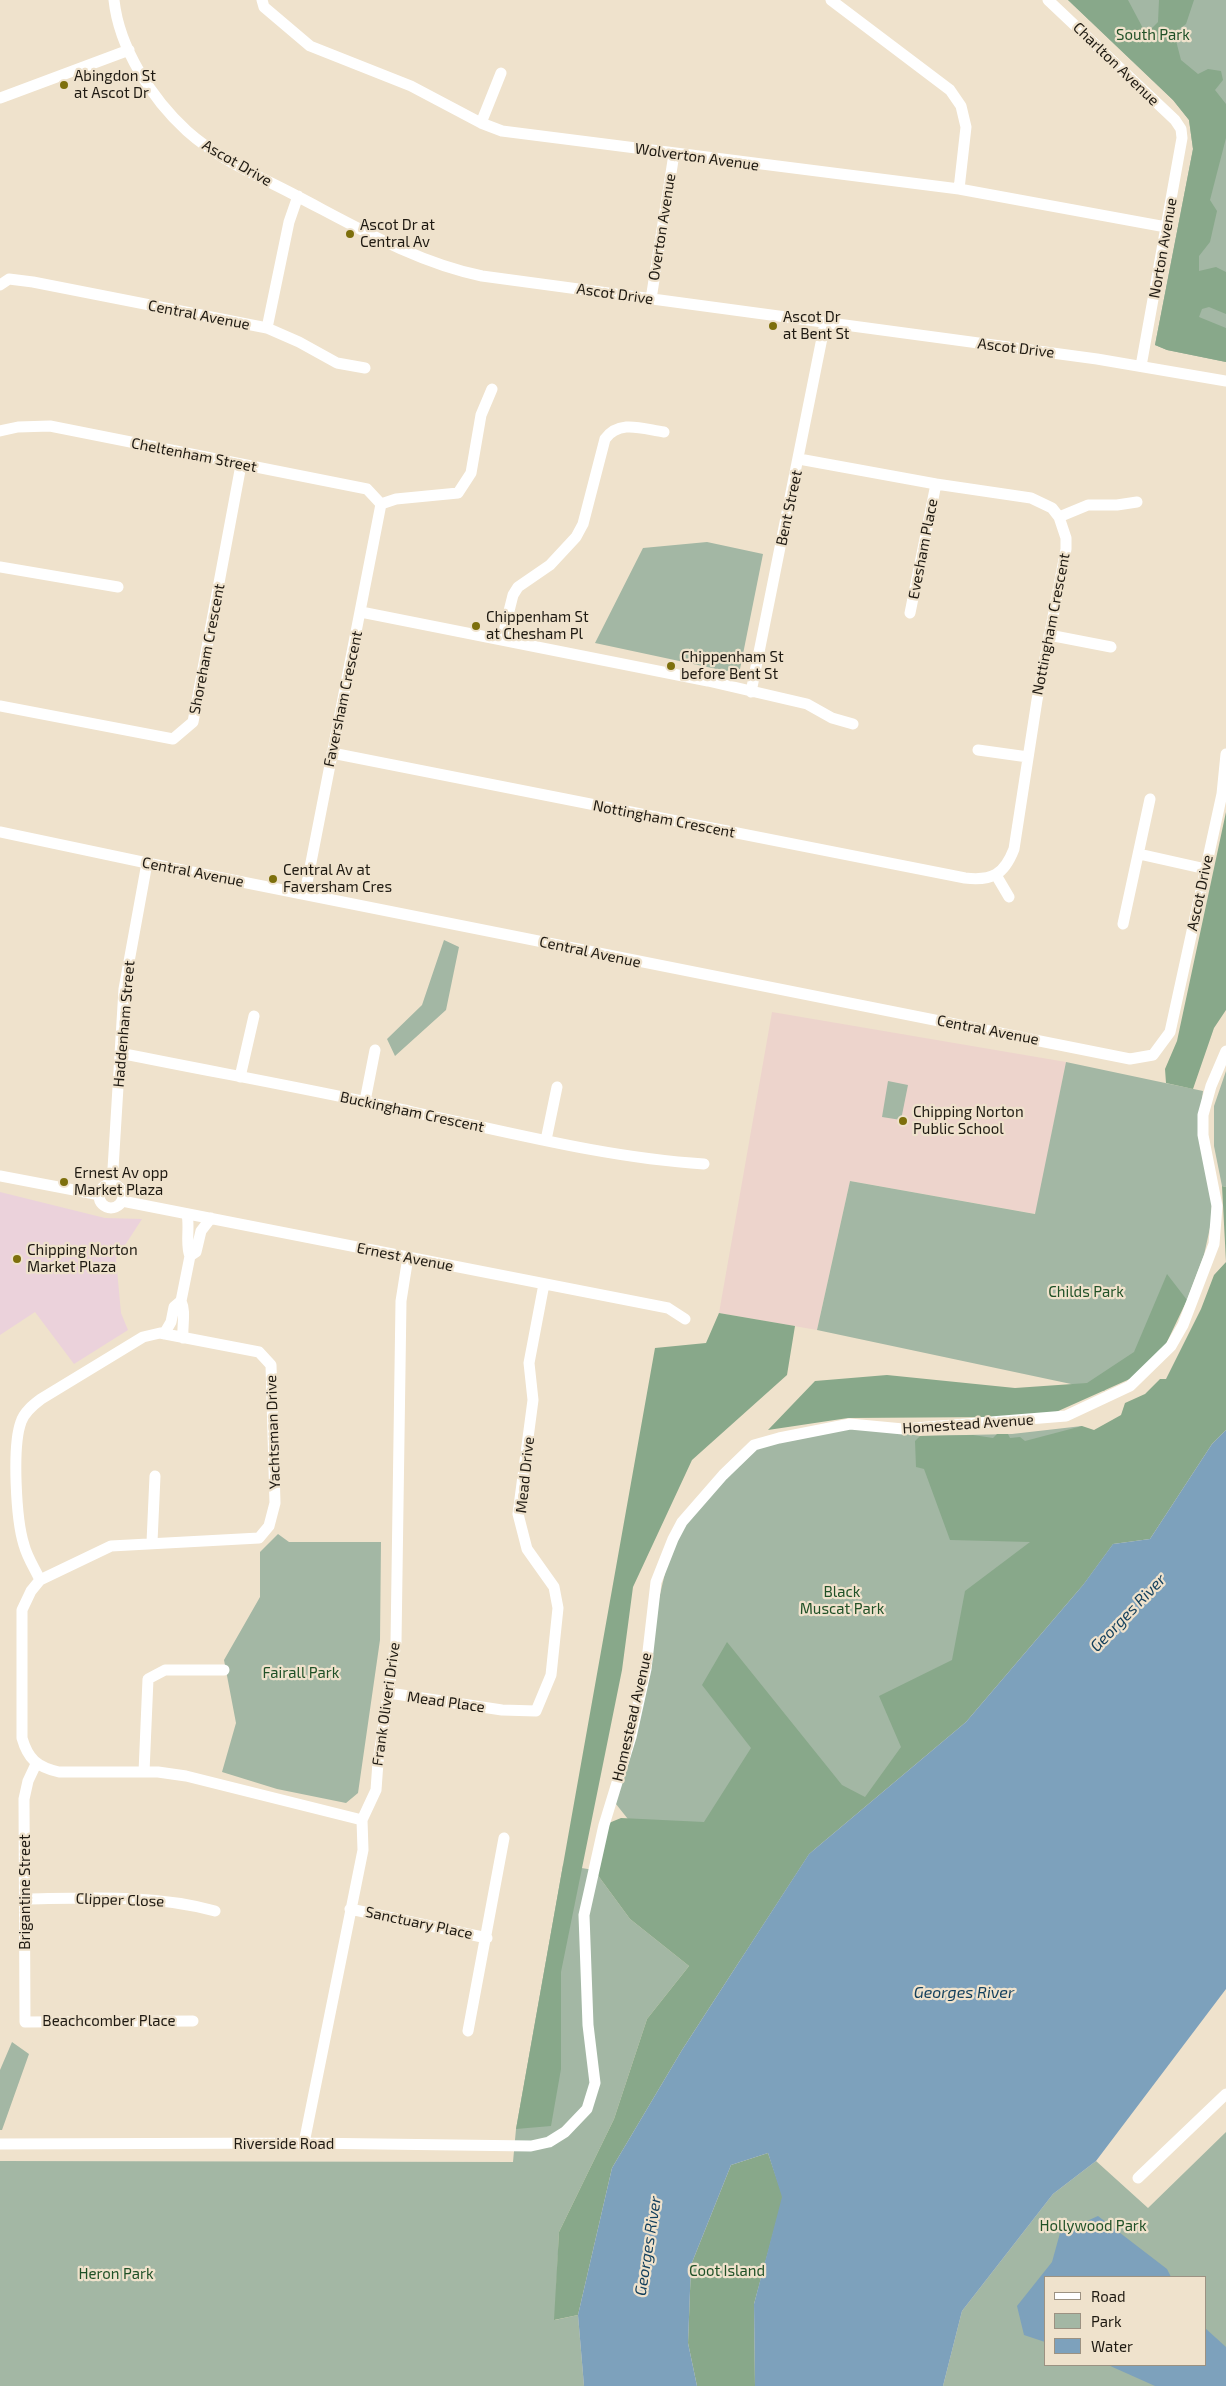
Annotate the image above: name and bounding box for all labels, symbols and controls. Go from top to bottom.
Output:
street label: Charlton Avenue [1069,18,1163,110]
park label: South Park [1116,26,1190,44]
place label: Abingdon St at Ascot Dr [74,67,156,102]
marker: Abingdon St at Ascot Dr [58,79,70,91]
street label: Ascot Drive [199,136,275,190]
street label: Wolverton Avenue [634,139,760,175]
street label: Overton Avenue [645,172,679,282]
street label: Norton Avenue [1145,196,1181,300]
place label: Ascot Dr at Central Av [360,216,435,251]
marker: Ascot Dr at Central Av [344,228,356,240]
street label: Ascot Drive [575,280,655,308]
street label: Central Avenue [147,296,251,334]
place label: Ascot Dr at Bent St [783,308,849,343]
marker: Ascot Dr at Bent St [767,320,779,332]
street label: Ascot Drive [977,334,1055,362]
street label: Cheltenham Street [130,434,258,476]
street label: Bent Street [772,469,806,547]
street label: Evesham Place [904,497,942,601]
street label: Nottingham Crescent [1028,551,1074,697]
street label: Shoreham Crescent [186,582,228,716]
place label: Chippenham St at Chesham Pl [486,608,589,643]
marker: Chippenham St at Chesham Pl [470,620,482,632]
street label: Faversham Crescent [320,629,366,769]
place label: Chippenham St before Bent St [681,648,784,683]
marker: Chippenham St before Bent St [665,660,677,672]
street label: Nottingham Crescent [591,796,737,842]
street label: Central Avenue [141,853,245,891]
street label: Ascot Drive [1183,853,1217,933]
place label: Central Av at Faversham Cres [283,861,392,896]
marker: Central Av at Faversham Cres [267,873,279,885]
street label: Central Avenue [538,932,642,972]
street label: Haddenham Street [109,960,139,1088]
street label: Central Avenue [936,1011,1040,1049]
street label: Buckingham Crescent [338,1088,486,1136]
place label: Chipping Norton Public School [913,1103,1024,1138]
marker: Chipping Norton Public School [897,1115,909,1127]
place label: Ernest Av opp Market Plaza [74,1164,168,1199]
marker: Ernest Av opp Market Plaza [58,1176,70,1188]
street label: Ernest Avenue [355,1239,455,1275]
place label: Chipping Norton Market Plaza [27,1241,138,1276]
marker: Chipping Norton Market Plaza [11,1253,23,1265]
park label: Childs Park [1048,1283,1124,1301]
street label: Yachtsman Drive [262,1375,284,1489]
street label: Homestead Avenue [902,1410,1034,1438]
street label: Mead Drive [512,1436,538,1514]
water label: Georges River [1086,1570,1170,1656]
park label: Black Muscat Park [800,1583,884,1618]
street label: Frank Oliveri Drive [368,1641,404,1767]
street label: Homestead Avenue [608,1651,656,1783]
park label: Fairall Park [263,1664,339,1682]
street label: Mead Place [406,1688,486,1716]
street label: Brigantine Street [16,1834,34,1950]
street label: Clipper Close [75,1889,165,1911]
street label: Sanctuary Place [364,1903,474,1943]
water label: Georges River [914,1983,1014,2003]
street label: Beachcomber Place [42,2012,176,2030]
street label: Riverside Road [234,2135,334,2153]
water label: Georges River [631,2195,665,2297]
park label: Hollywood Park [1039,2217,1147,2235]
park label: Coot Island [689,2262,765,2280]
park label: Heron Park [78,2265,154,2283]
legend [1044,2276,1206,2366]
text: Road [1091,2287,1126,2305]
text: Park [1091,2312,1122,2330]
text: Water [1091,2337,1133,2355]

